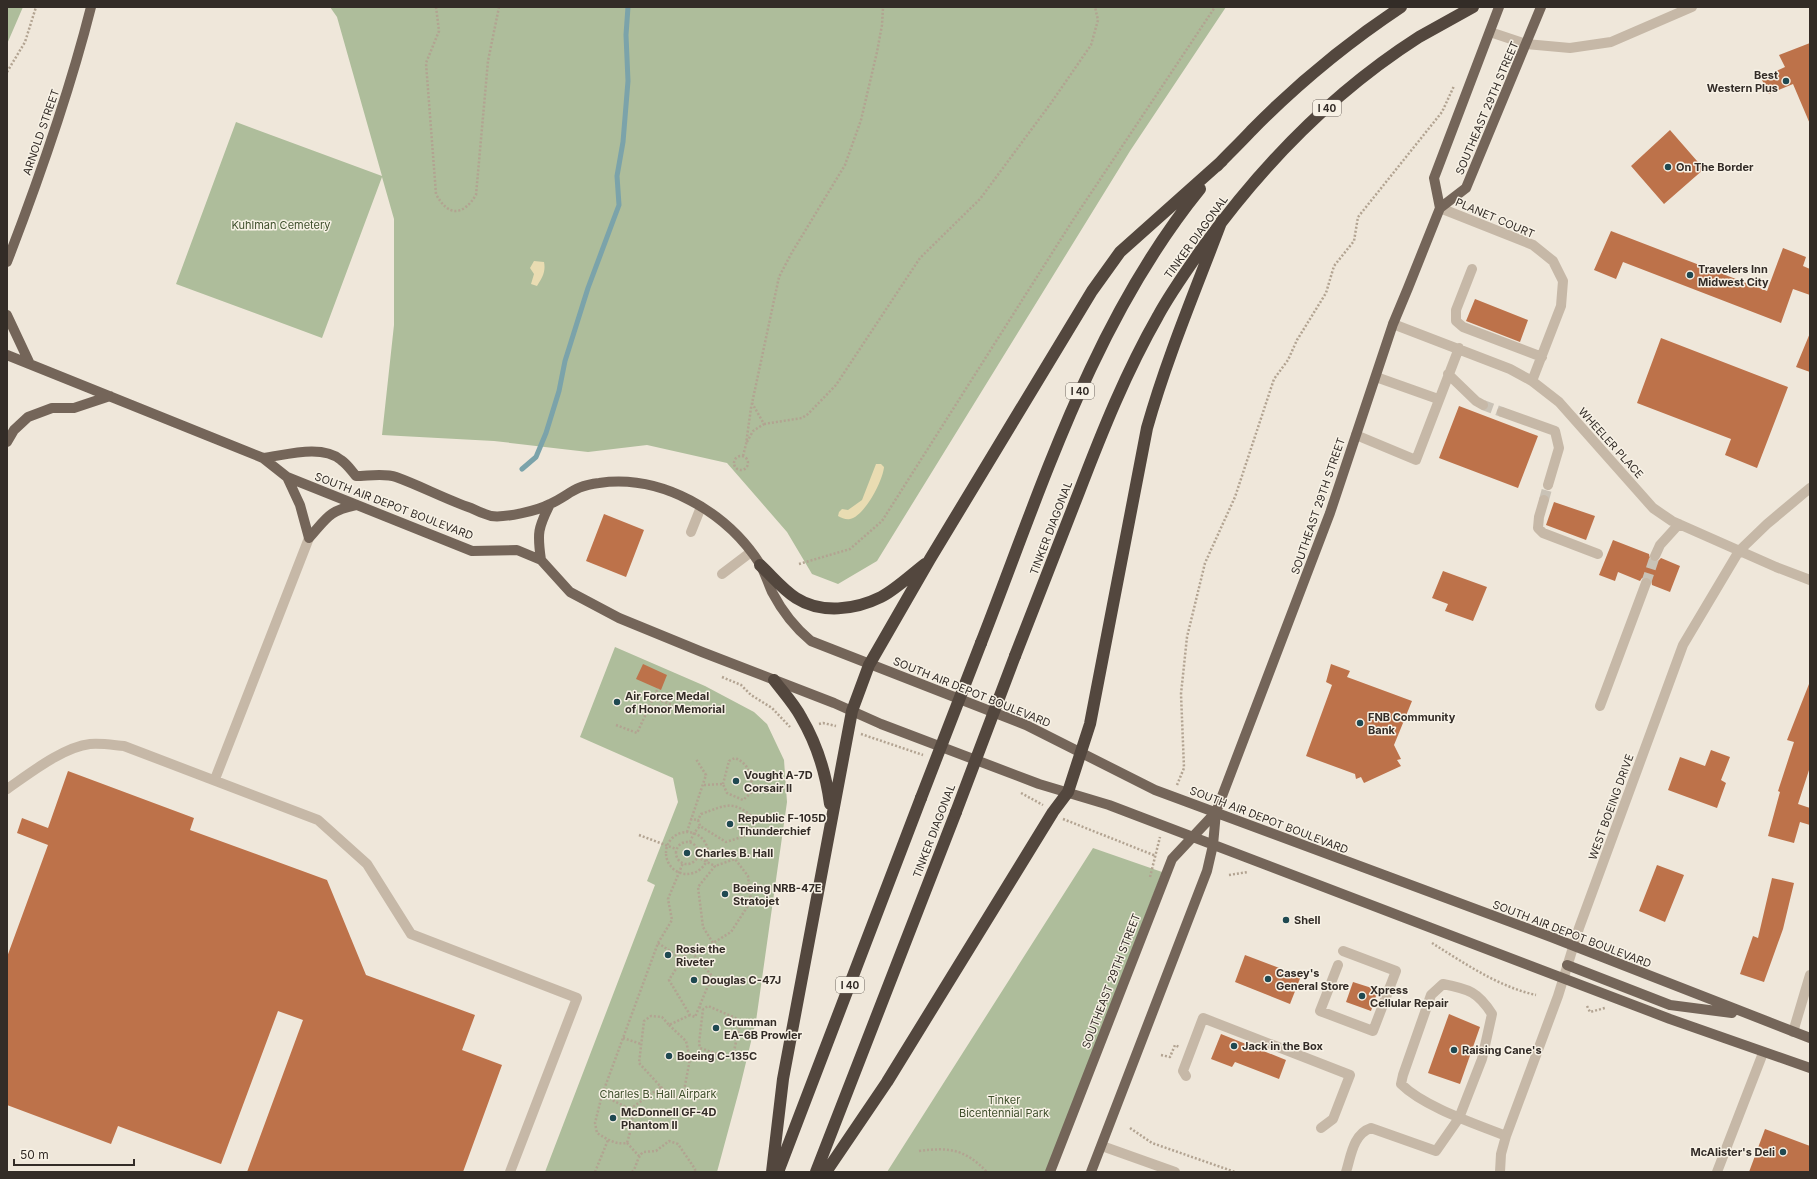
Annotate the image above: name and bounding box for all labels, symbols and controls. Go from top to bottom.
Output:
street label: SOUTHEAST 29TH STREET [1452,39,1522,177]
place label: Best Western Plus [1707,68,1778,95]
marker: Best Western Plus [1781,76,1791,86]
street label: ARNOLD STREET [20,87,62,177]
road number: I 40 [1313,100,1341,116]
place label: On The Border [1676,160,1754,174]
marker: On The Border [1663,162,1673,172]
street label: TINKER DIAGONAL [1161,193,1231,281]
street label: PLANET COURT [1453,195,1537,241]
park label: Kuhlman Cemetery [232,218,331,232]
place label: Travelers Inn Midwest City [1698,262,1769,289]
marker: Travelers Inn Midwest City [1685,270,1695,280]
road number: I 40 [1066,383,1094,399]
street label: WHEELER PLACE [1576,405,1646,481]
street label: SOUTHEAST 29TH STREET [1288,436,1348,576]
street label: SOUTH AIR DEPOT BOULEVARD [313,469,475,543]
street label: TINKER DIAGONAL [1027,479,1075,577]
street label: SOUTH AIR DEPOT BOULEVARD [891,654,1053,730]
place label: Air Force Medal of Honor Memorial [625,689,725,716]
marker: Air Force Medal of Honor Memorial [612,697,622,707]
place label: FNB Community Bank [1368,710,1456,737]
marker: FNB Community Bank [1355,718,1365,728]
street label: WEST BOEING DRIVE [1585,752,1637,862]
place label: Vought A-7D Corsair II [744,768,813,795]
marker: Vought A-7D Corsair II [731,776,741,786]
street label: TINKER DIAGONAL [910,782,958,880]
street label: SOUTH AIR DEPOT BOULEVARD [1188,783,1350,857]
place label: Republic F-105D Thunderchief [738,811,826,838]
marker: Republic F-105D Thunderchief [725,819,735,829]
place label: Charles B. Hall [695,846,773,860]
marker: Charles B. Hall [682,848,692,858]
place label: Boeing NRB-47E Stratojet [733,881,822,908]
marker: Boeing NRB-47E Stratojet [720,889,730,899]
street label: SOUTH AIR DEPOT BOULEVARD [1491,897,1653,971]
street label: SOUTHEAST 29TH STREET [1079,911,1143,1051]
place label: Shell [1294,913,1321,927]
marker: Shell [1281,915,1291,925]
place label: Rosie the Riveter [676,942,726,969]
marker: Rosie the Riveter [663,950,673,960]
place label: Casey's General Store [1276,966,1350,993]
place label: Douglas C-47J [702,973,781,987]
marker: Casey's General Store [1263,974,1273,984]
marker: Douglas C-47J [689,975,699,985]
road number: I 40 [836,977,864,993]
place label: Xpress Cellular Repair [1370,983,1449,1010]
marker: Xpress Cellular Repair [1357,991,1367,1001]
place label: Grumman EA-6B Prowler [724,1015,803,1042]
marker: Grumman EA-6B Prowler [711,1023,721,1033]
place label: Jack in the Box [1242,1039,1324,1053]
marker: Jack in the Box [1229,1041,1239,1051]
place label: Raising Cane's [1462,1043,1542,1057]
marker: Raising Cane's [1449,1045,1459,1055]
place label: Boeing C-135C [677,1049,757,1063]
marker: Boeing C-135C [664,1051,674,1061]
park label: Charles B. Hall Airpark [599,1087,717,1101]
park label: Tinker Bicentennial Park [959,1093,1049,1120]
place label: McDonnell GF-4D Phantom II [621,1105,717,1132]
marker: McDonnell GF-4D Phantom II [608,1113,618,1123]
scale bar [14,1141,134,1167]
place label: McAlister's Deli [1690,1145,1775,1159]
text: 50 m [20,1147,49,1162]
marker: McAlister's Deli [1778,1147,1788,1157]

